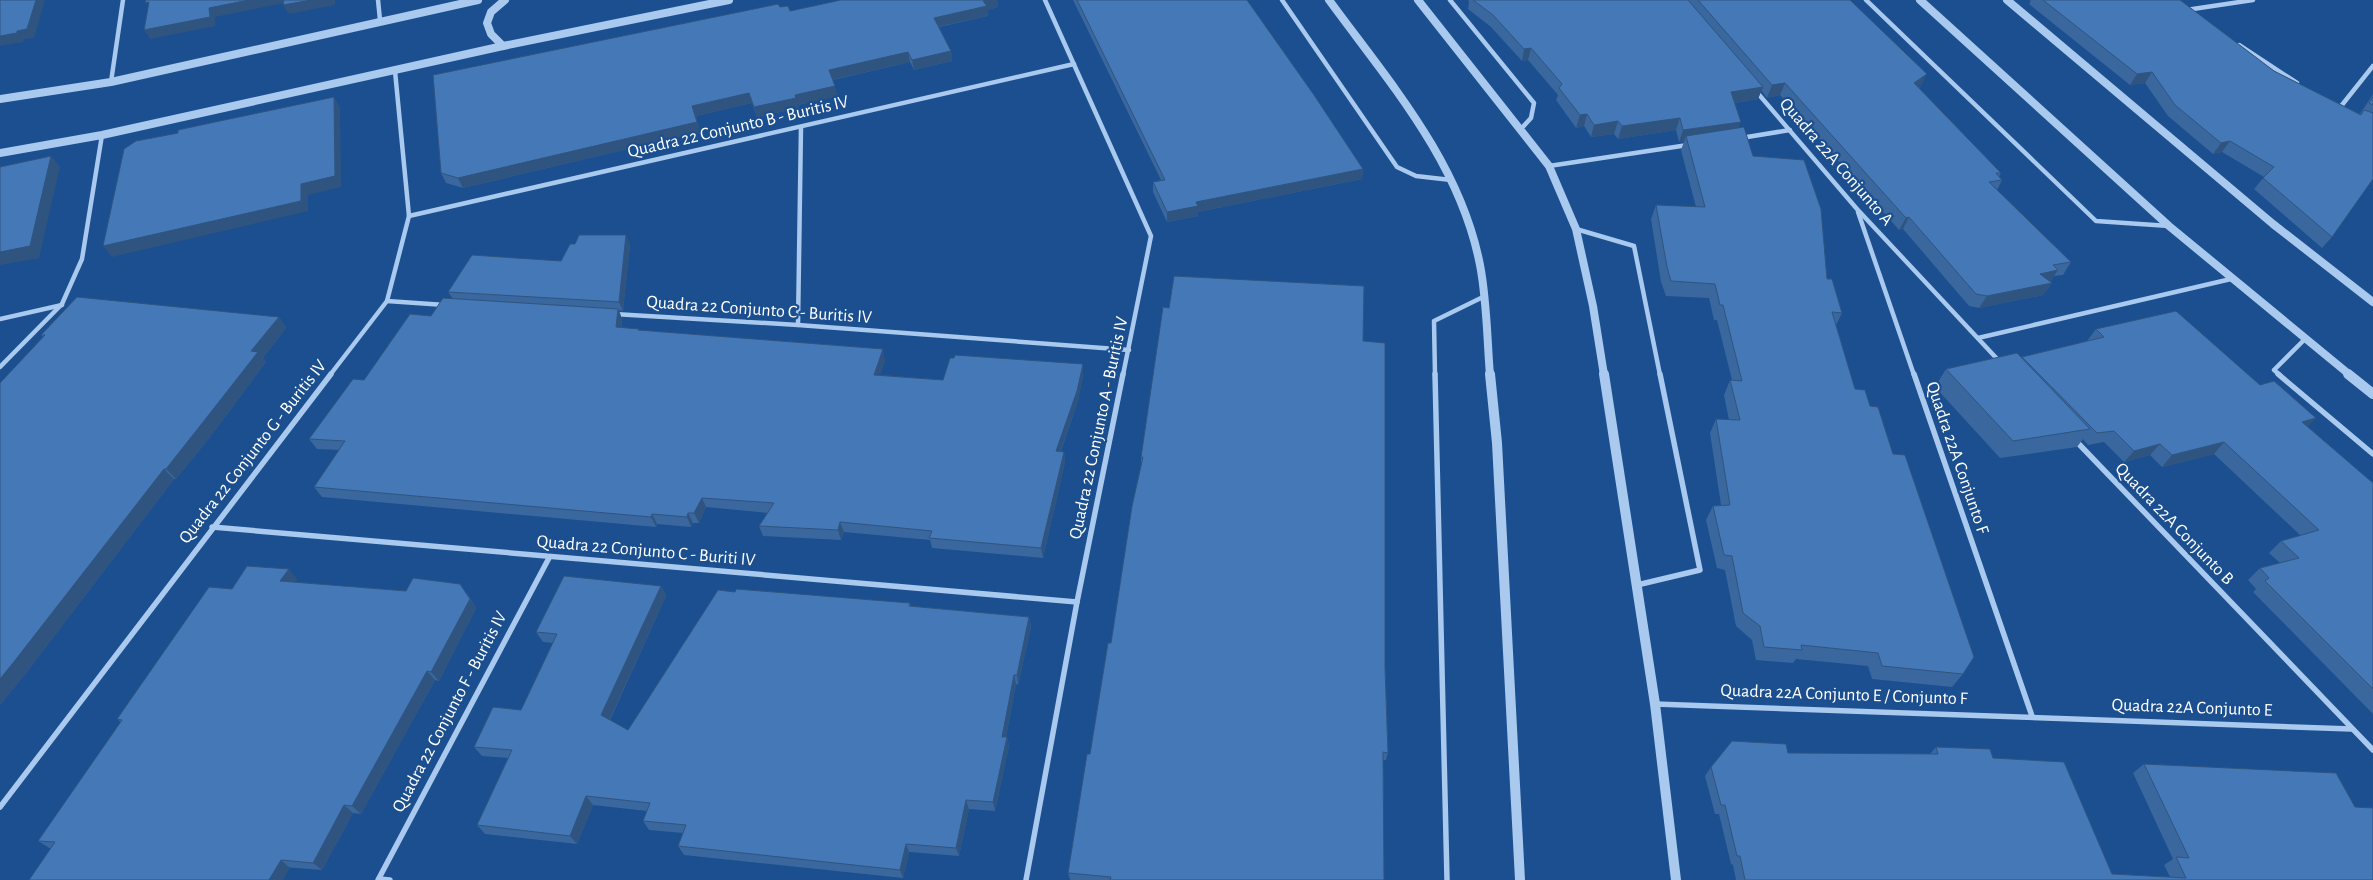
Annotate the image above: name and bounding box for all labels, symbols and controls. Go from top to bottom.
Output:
street label: Quadra 22 Conjunto B - Buritis IV [626,93,851,161]
street label: Quadra 22A Conjunto A [1776,95,1897,230]
street label: Quadra 22 Conjunto C - Buritis IV [646,293,873,327]
street label: Quadra 22 Conjunto A - Buritis IV [1067,314,1132,541]
street label: Quadra 22 Conjunto G - Buritis IV [176,356,331,547]
street label: Quadra 22A Conjunto F [1922,379,1992,537]
street label: Quadra 22A Conjunto B [2111,459,2237,589]
street label: Quadra 22 Conjunto C - Buriti IV [536,532,757,570]
street label: Quadra 22 Conjunto F - Buritis IV [389,608,511,815]
street label: Quadra 22A Conjunto E / Conjunto F [1720,682,1968,708]
street label: Quadra 22A Conjunto E [2111,696,2273,720]

